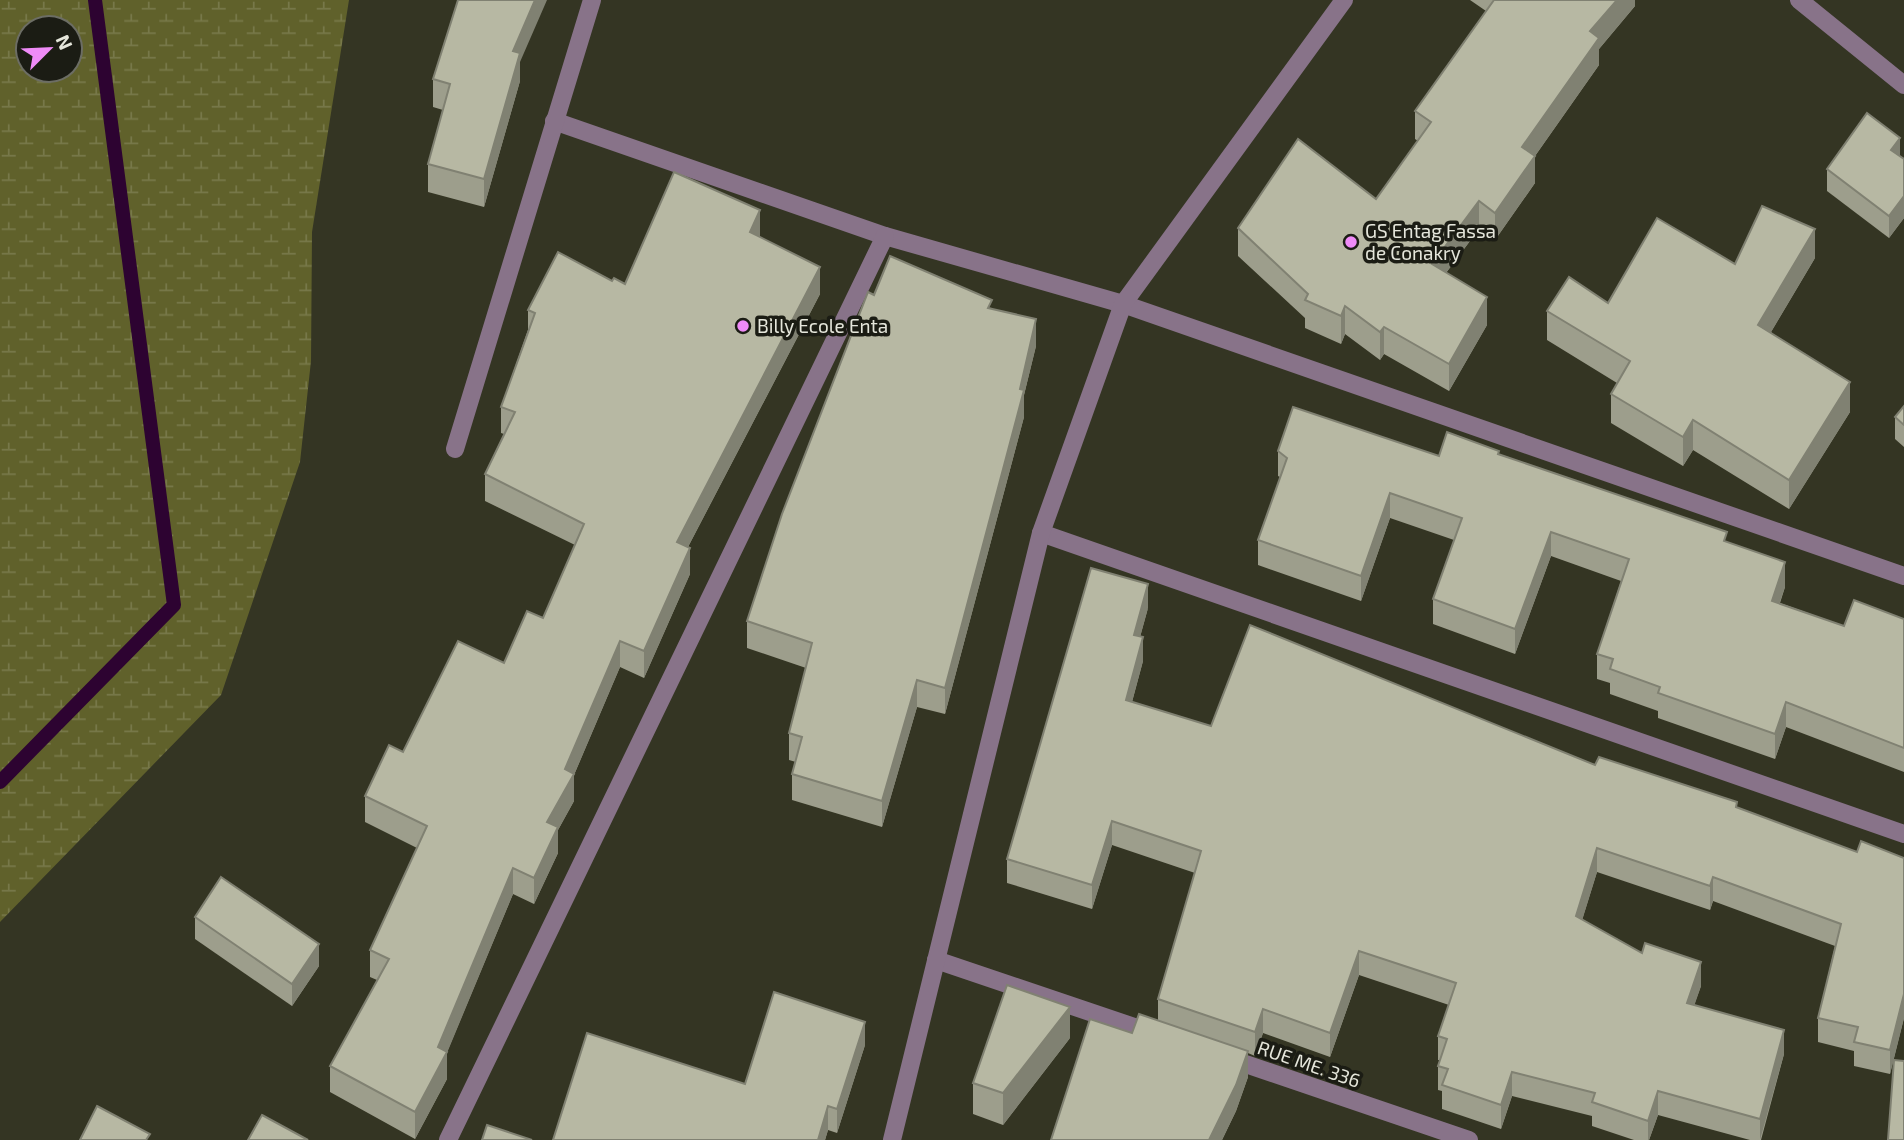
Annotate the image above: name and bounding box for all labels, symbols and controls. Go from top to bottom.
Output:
north arrow [14,14,84,84]
text: N [52,31,78,53]
place label: GS Entag Fassa de Conakry [1365,219,1496,264]
marker: GS Entag Fassa de Conakry [1343,234,1359,250]
place label: Billy Ecole Enta [757,314,888,337]
marker: Billy Ecole Enta [735,318,751,334]
street label: RUE ME. 336 [1255,1035,1364,1092]

